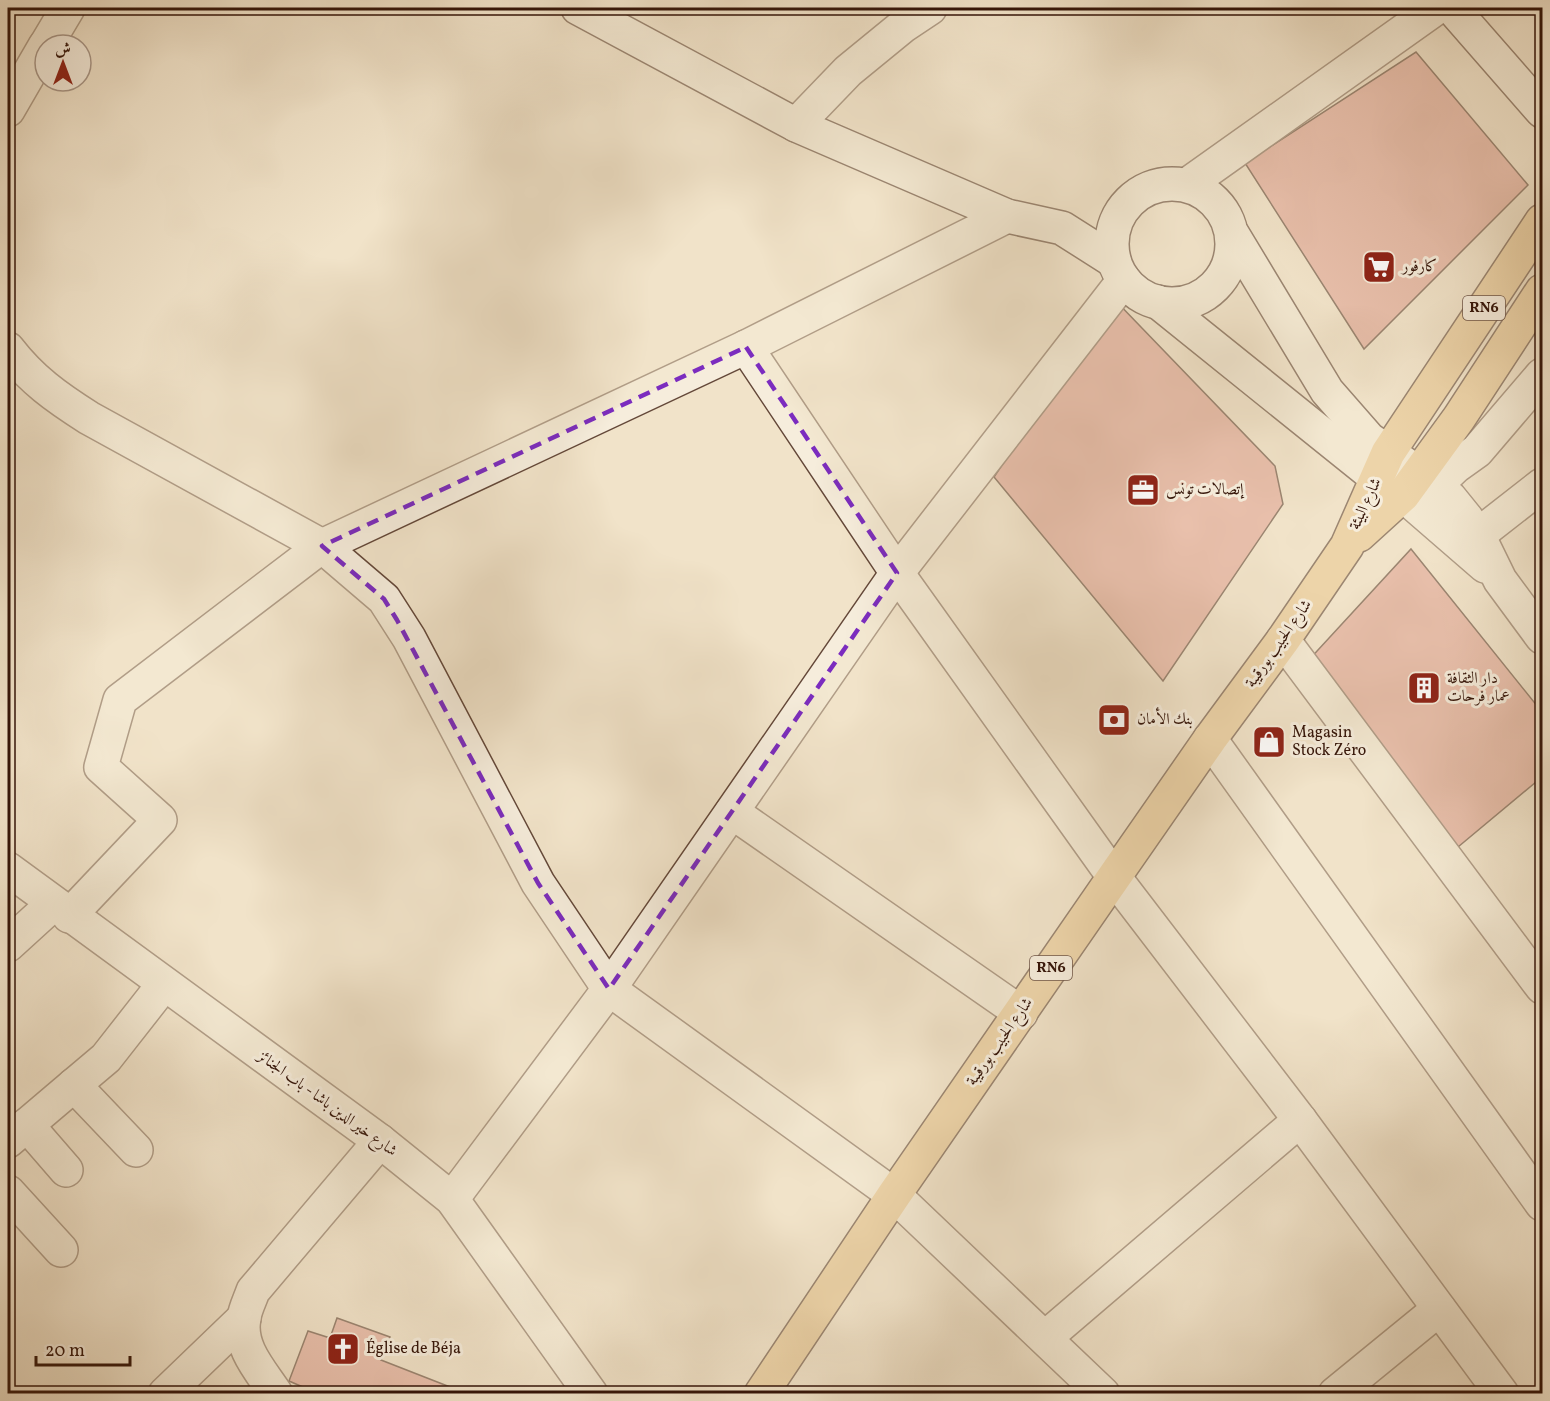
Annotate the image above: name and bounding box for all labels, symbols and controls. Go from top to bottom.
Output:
north arrow [33,33,93,93]
text: ش [55,39,71,61]
supermarket icon: كارفور [1361,249,1397,285]
place label: كارفور [1400,256,1437,278]
road number: RN6 [1463,296,1505,320]
office icon: إتصالات تونس [1125,472,1161,508]
street label: شارع البيئة [1344,474,1389,534]
place label: إتصالات تونس [1166,479,1245,501]
street label: شارع الحبيب بورقيبة [1240,595,1318,693]
place label: دار الثقافة عمار فرحات [1447,668,1510,708]
building icon: دار الثقافة عمار فرحات [1406,670,1442,706]
bank icon: بنك الأمان [1096,702,1132,738]
place label: بنك الأمان [1137,707,1193,731]
place label: Magasin Stock Zéro [1292,722,1366,762]
shop icon: Magasin Stock Zéro [1251,724,1287,760]
road number: RN6 [1030,956,1072,980]
street label: شارع الحبيب بورقيبة [961,993,1039,1091]
street label: شارع خير الدين باشا - باب الجنائز [250,1045,401,1163]
scale bar [36,1329,130,1367]
church icon: Église de Béja [325,1331,361,1367]
place label: Église de Béja [366,1338,461,1360]
text: 20 m [45,1339,85,1364]

